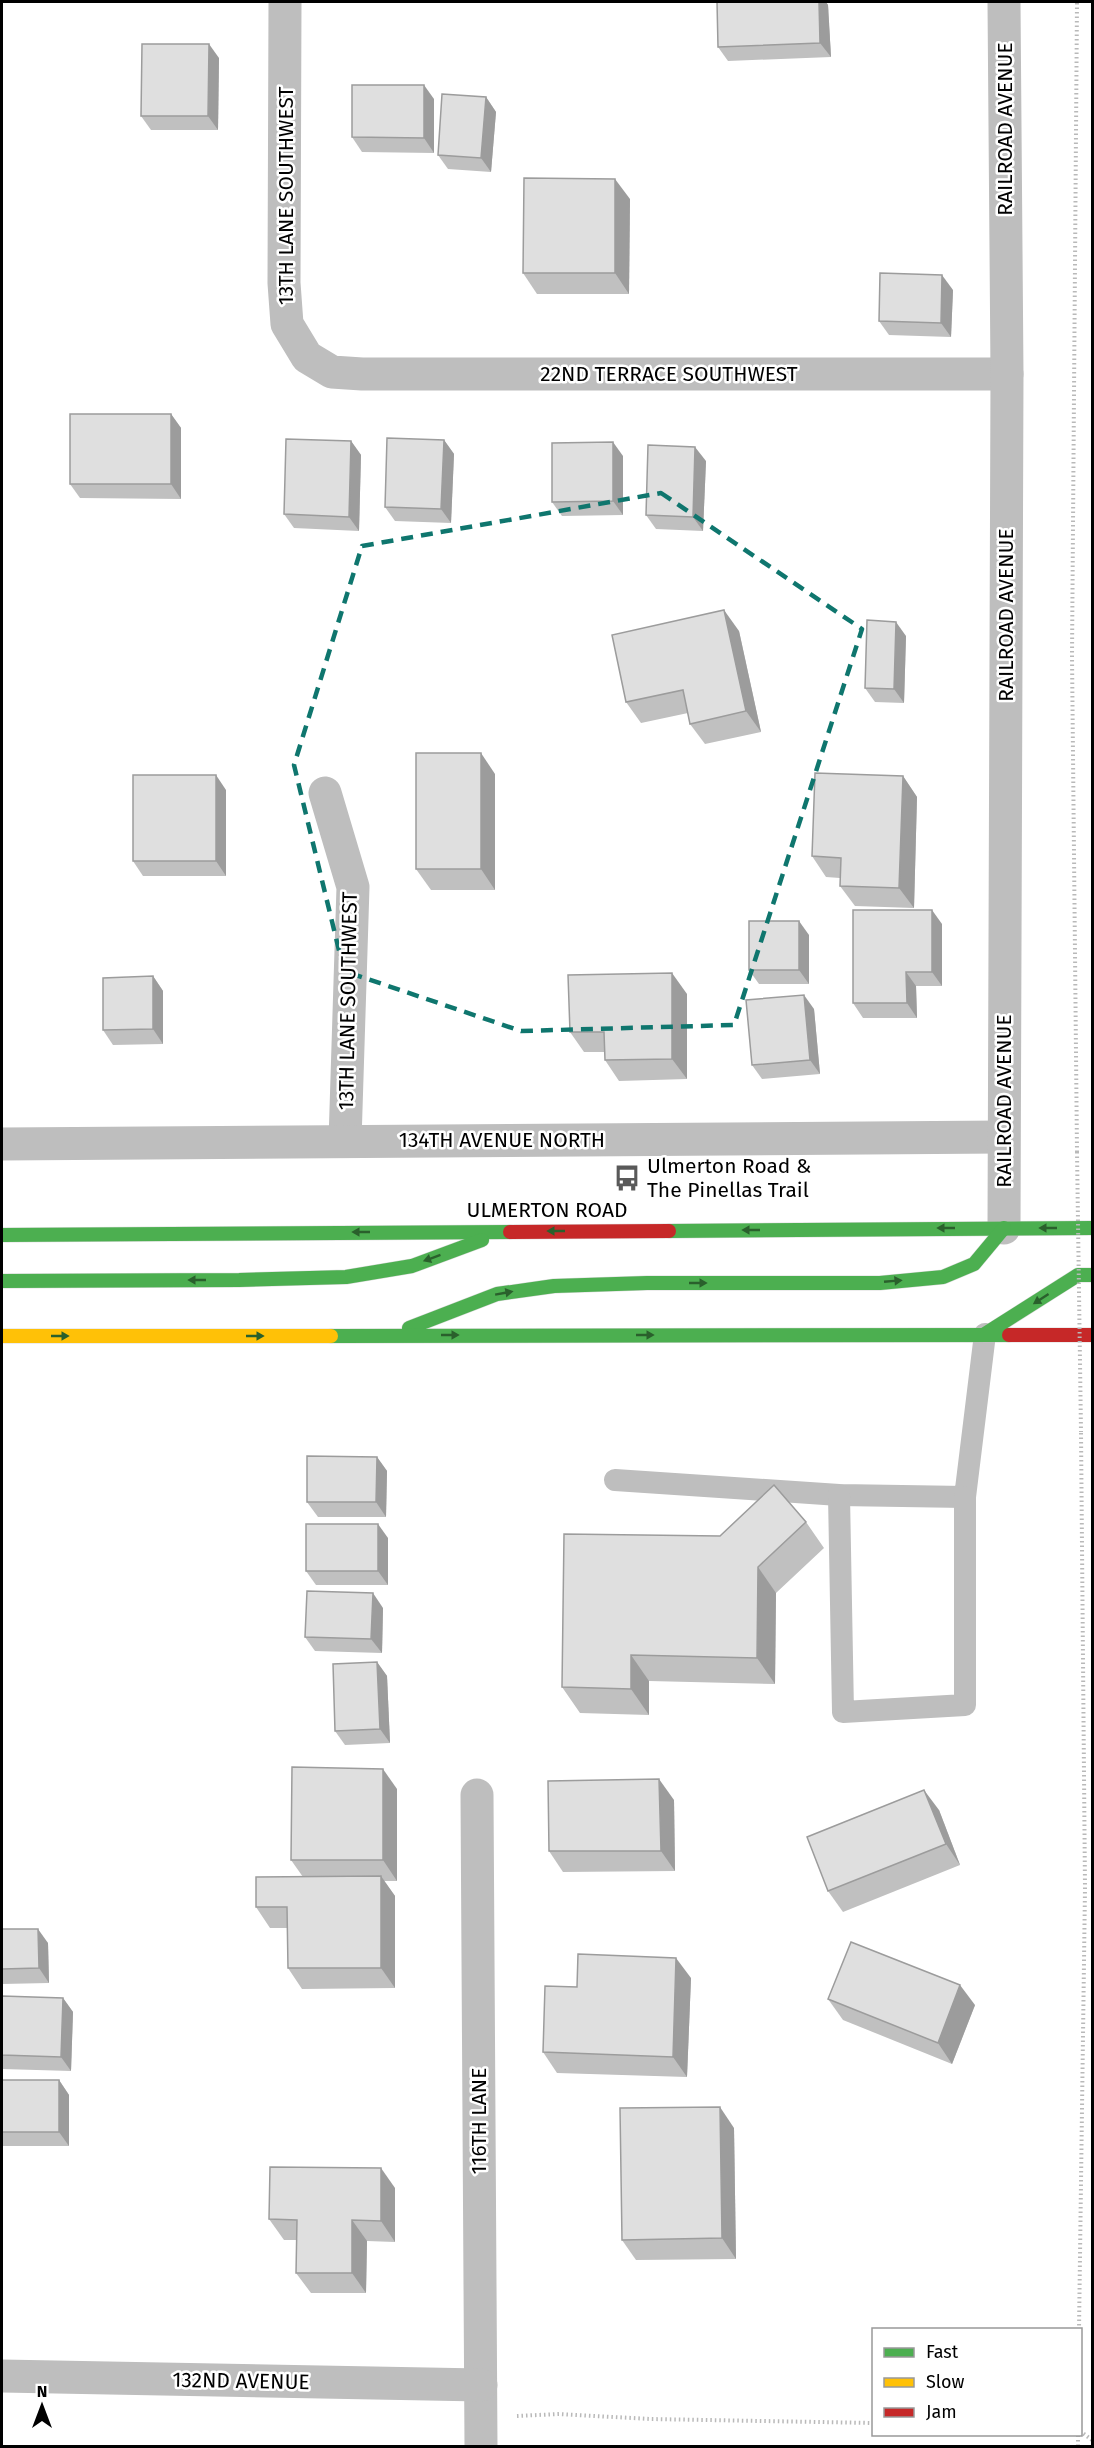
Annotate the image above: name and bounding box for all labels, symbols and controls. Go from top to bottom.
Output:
street label: RAILROAD AVENUE [992,42,1018,216]
street label: 13TH LANE SOUTHWEST [273,87,299,305]
street label: 22ND TERRACE SOUTHWEST [540,361,798,387]
street label: RAILROAD AVENUE [993,528,1019,702]
street label: 13TH LANE SOUTHWEST [333,891,363,1111]
street label: RAILROAD AVENUE [991,1014,1017,1188]
street label: 134TH AVENUE NORTH [399,1127,605,1153]
place label: Ulmerton Road & The Pinellas Trail [647,1153,811,1203]
bus stop icon: Ulmerton Road & The Pinellas Trail [612,1163,642,1193]
street label: ULMERTON ROAD [467,1197,627,1223]
one-way arrow [936,1223,955,1233]
one-way arrow [1039,1223,1058,1233]
one-way arrow [741,1225,760,1235]
one-way arrow [546,1226,565,1236]
one-way arrow [351,1227,370,1237]
one-way arrow [423,1254,441,1264]
one-way arrow [188,1275,207,1285]
one-way arrow [884,1276,903,1286]
one-way arrow [689,1278,708,1288]
one-way arrow [495,1289,514,1298]
one-way arrow [1033,1293,1049,1304]
one-way arrow [440,1330,459,1340]
one-way arrow [635,1330,654,1340]
one-way arrow [51,1331,70,1341]
one-way arrow [246,1331,265,1341]
street label: 116TH LANE [466,2068,492,2174]
legend [872,2328,1082,2436]
text: Fast [926,2341,959,2363]
street label: 132ND AVENUE [172,2367,310,2395]
text: Slow [926,2371,965,2393]
north arrow [12,2376,72,2436]
text: N [37,2382,47,2401]
text: Jam [926,2401,957,2423]

